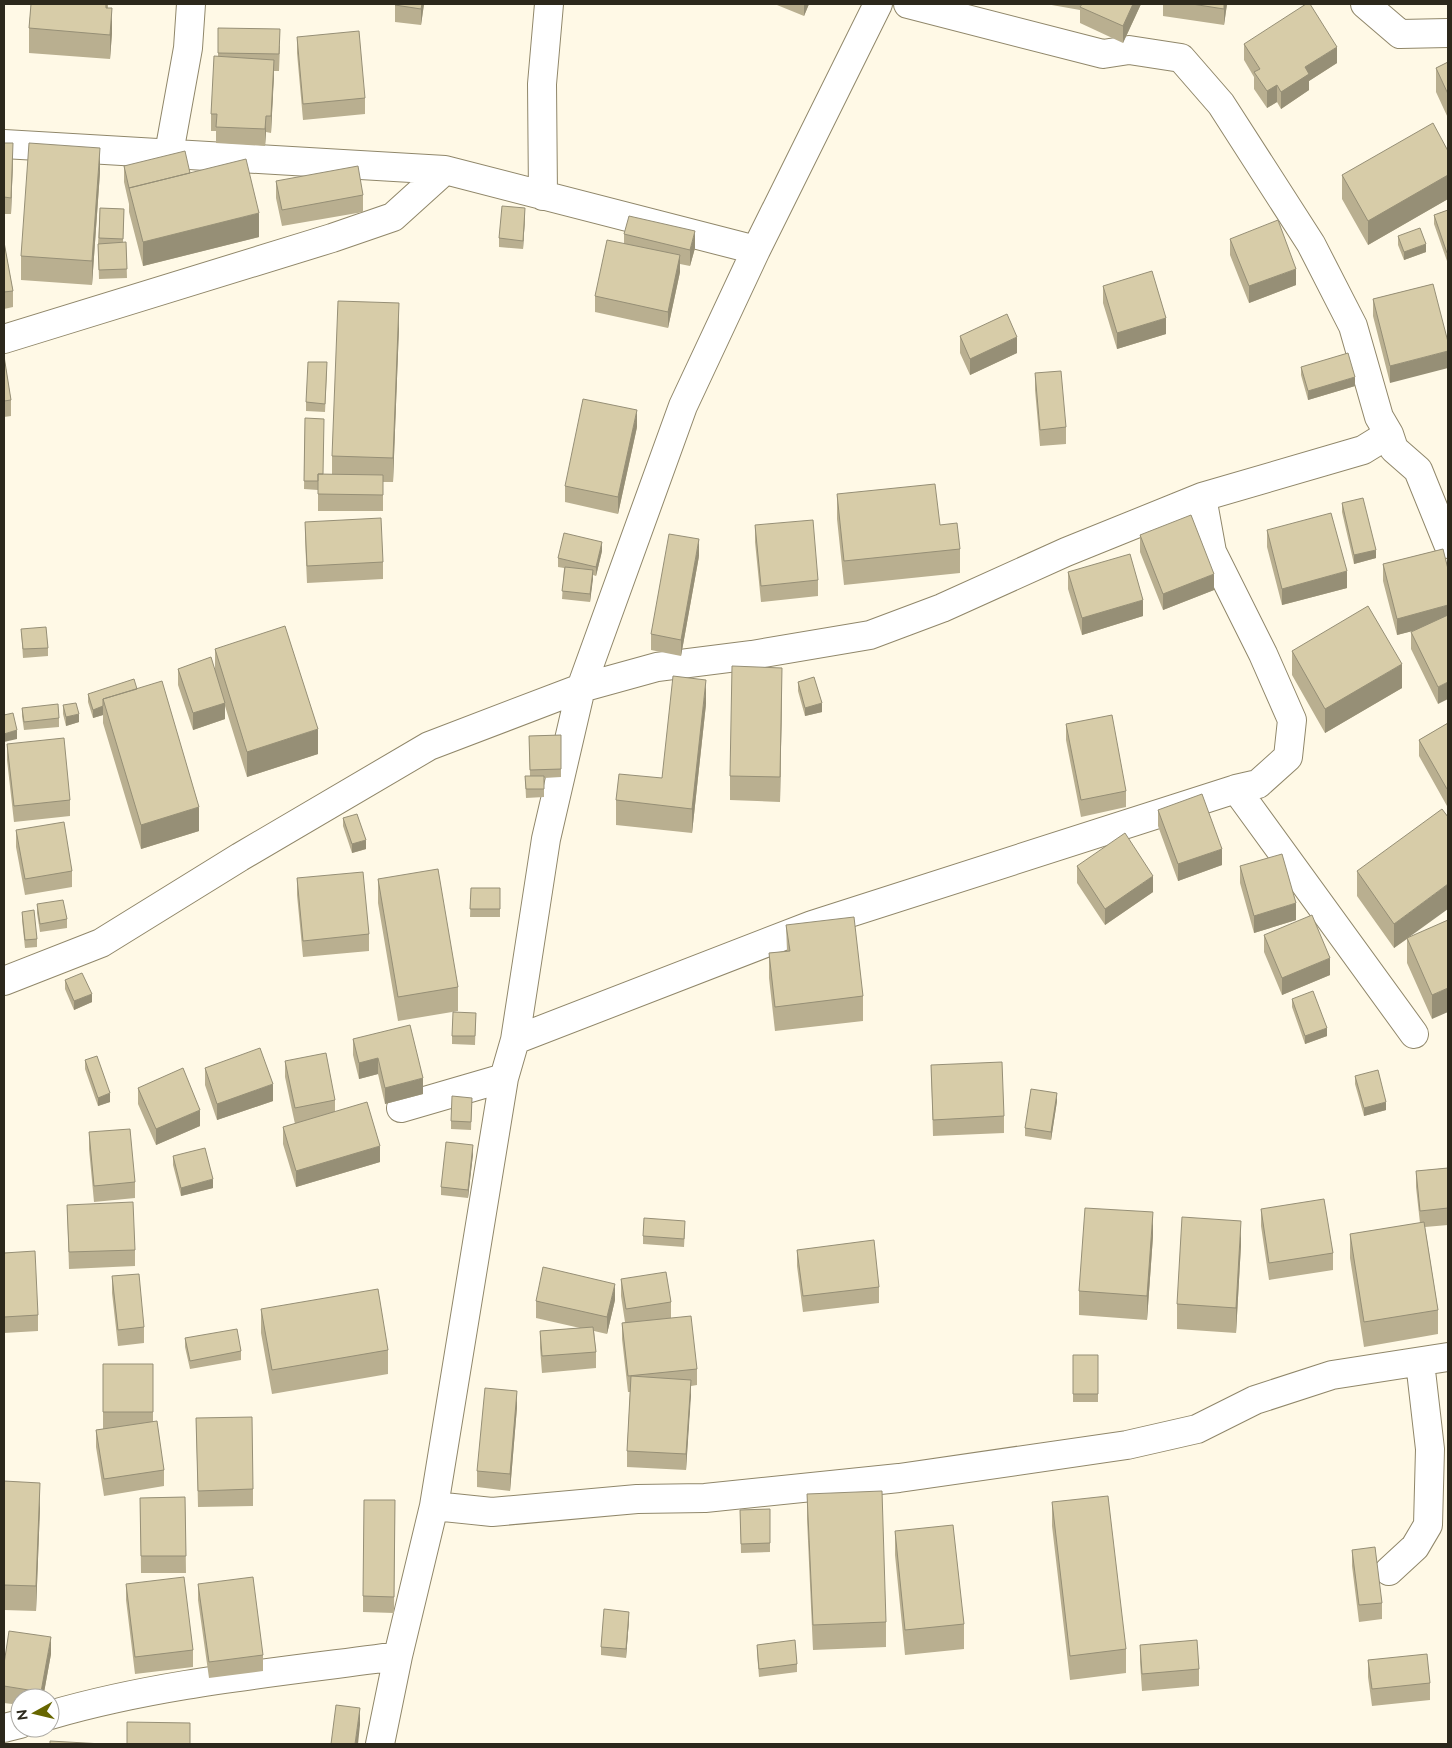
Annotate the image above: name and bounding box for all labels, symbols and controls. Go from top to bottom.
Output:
north arrow [10,1688,60,1738]
text: N [13,1708,31,1721]

